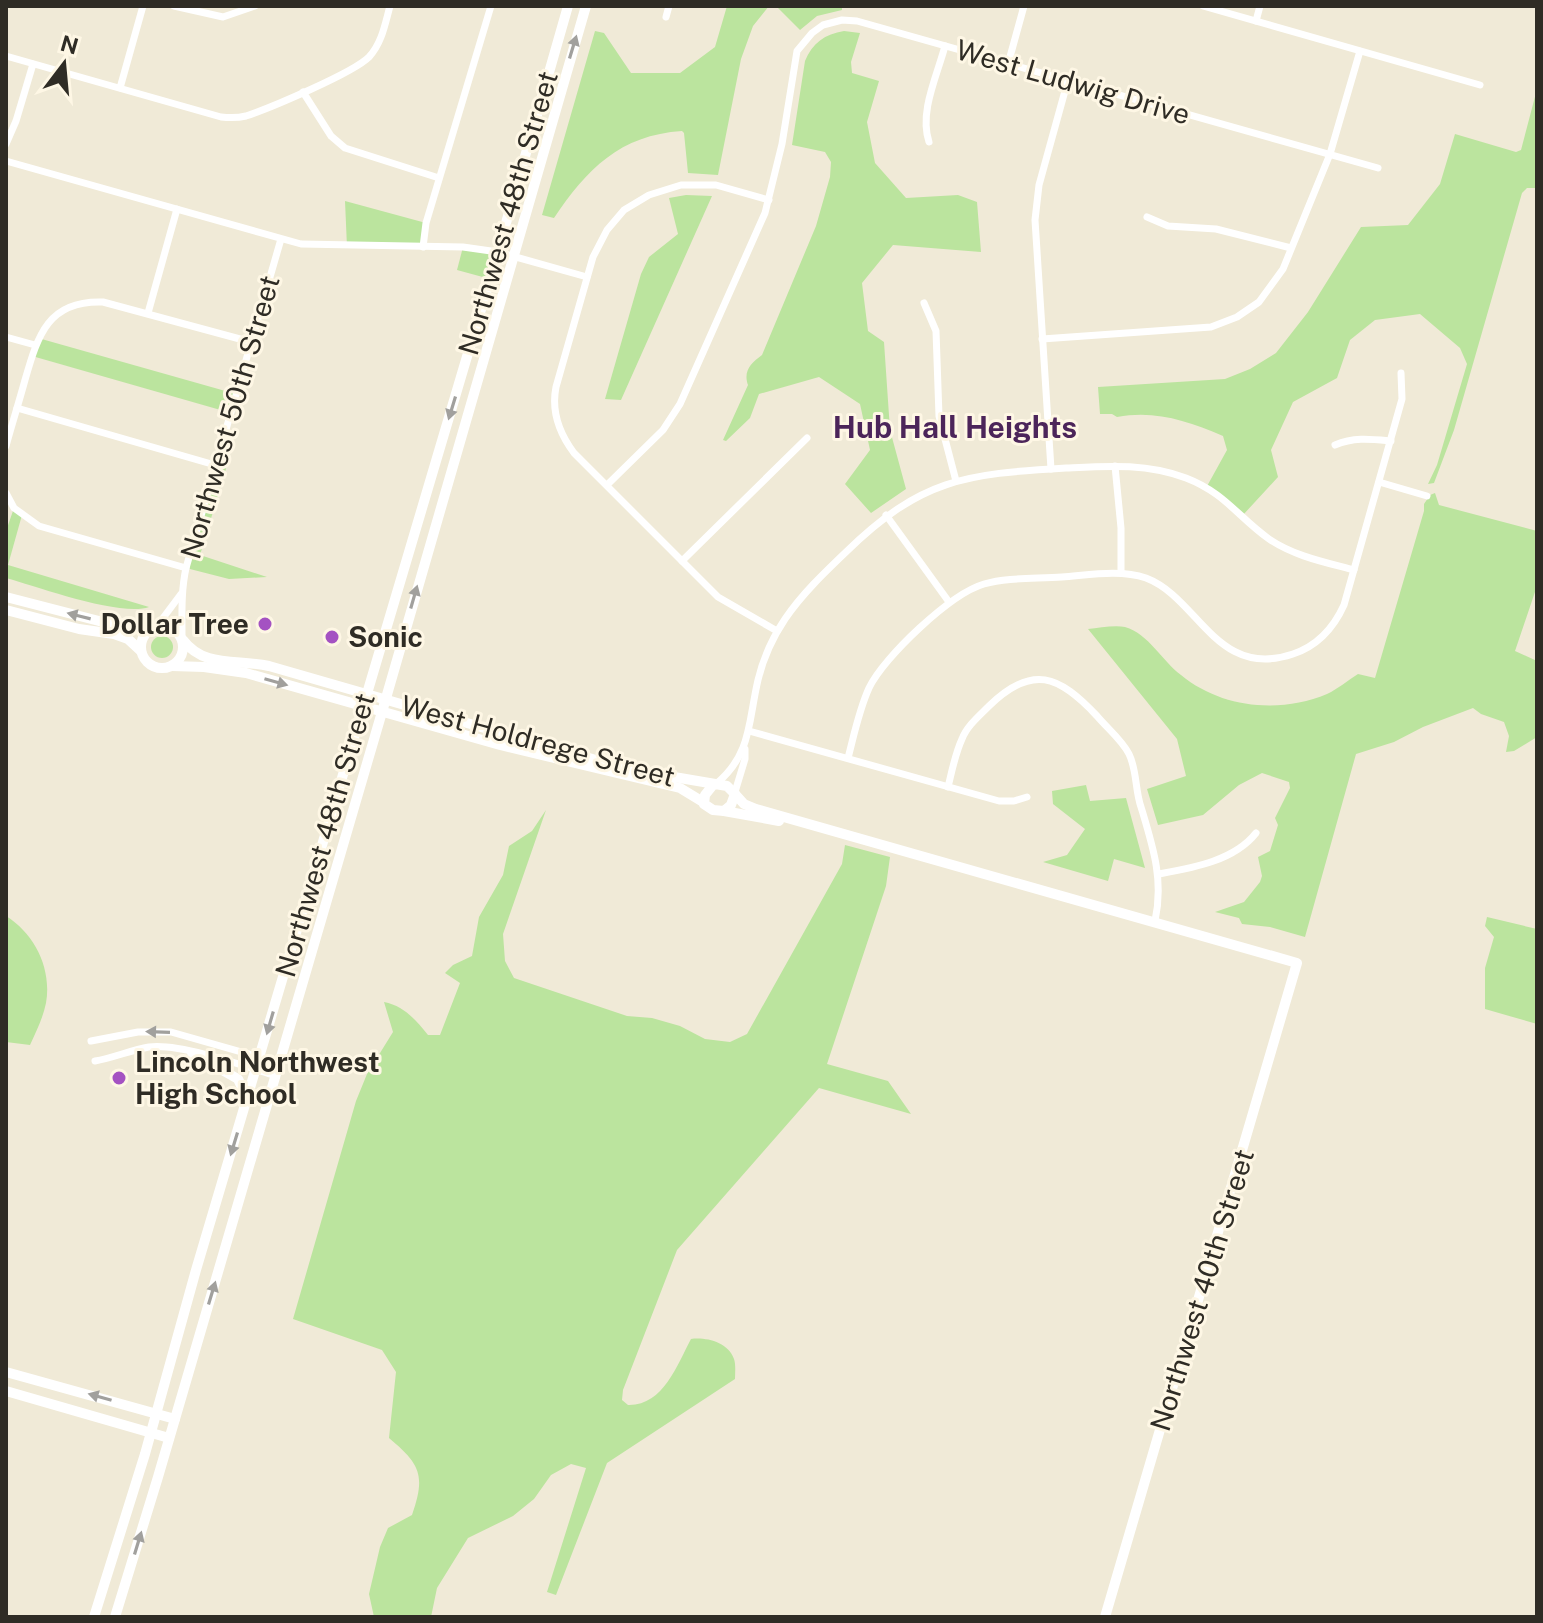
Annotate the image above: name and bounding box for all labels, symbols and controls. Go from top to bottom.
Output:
north arrow [24,24,104,104]
text: N [58,30,81,60]
street label: West Ludwig Drive [952,32,1194,131]
one-way arrow [567,34,580,58]
street label: Northwest 48th Street [451,67,564,359]
street label: Northwest 50th Street [173,271,286,562]
one-way arrow [445,396,458,420]
district label: Hub Hall Heights [833,409,1077,445]
one-way arrow [409,585,421,610]
place label: Dollar Tree [101,607,249,640]
one-way arrow [67,609,92,622]
marker: Dollar Tree [256,615,274,633]
place label: Sonic [348,620,423,653]
marker: Sonic [323,628,341,646]
one-way arrow [264,676,288,689]
street label: West Holdrege Street [398,688,679,793]
street label: Northwest 48th Street [268,689,381,981]
one-way arrow [263,1012,276,1036]
one-way arrow [145,1025,170,1038]
place label: Lincoln Northwest High School [135,1045,380,1110]
marker: Lincoln Northwest High School [110,1069,128,1087]
one-way arrow [227,1133,240,1157]
street label: Northwest 40th Street [1143,1145,1260,1435]
one-way arrow [206,1281,219,1305]
one-way arrow [87,1391,112,1403]
one-way arrow [132,1530,145,1554]

